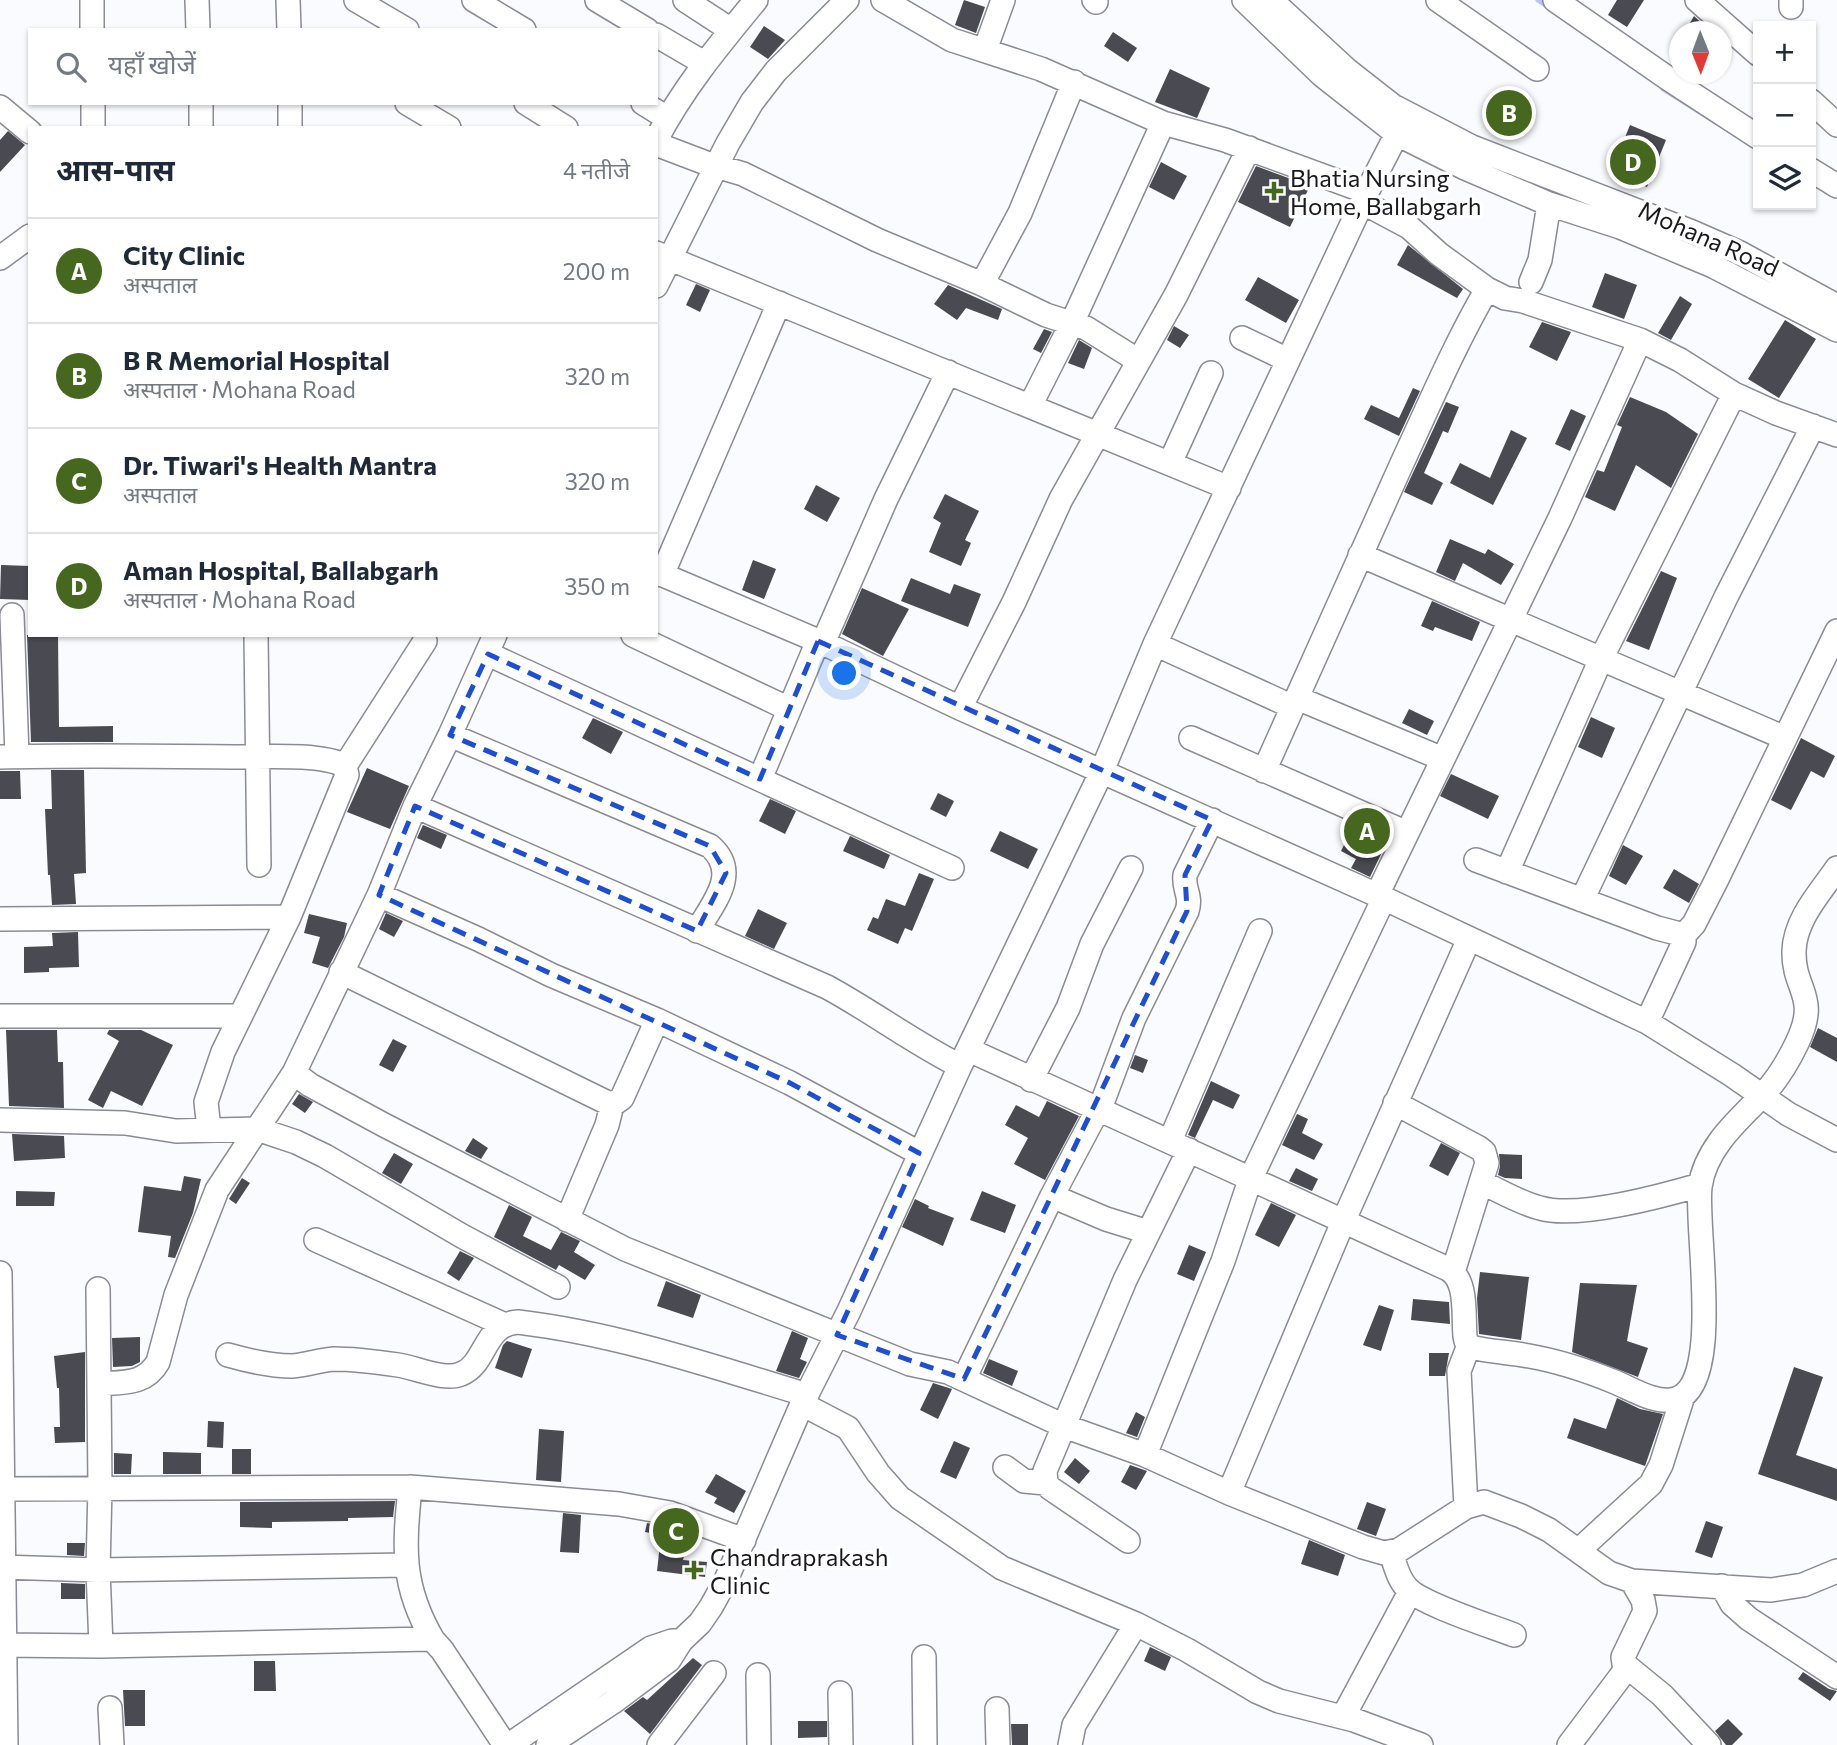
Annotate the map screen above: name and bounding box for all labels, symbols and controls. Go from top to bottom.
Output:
north arrow [1669,21,1732,84]
map controls [1753,21,1816,210]
button: + [1753,21,1816,84]
search box [28,28,658,105]
icon: search [52,48,90,86]
text: यहाँ खोजें [108,48,196,79]
button: − [1753,84,1816,147]
pin: B [1486,87,1532,139]
pin: D [1610,136,1656,188]
button: layers [1753,147,1816,210]
text: आस-पास [56,150,175,187]
text: 4 नतीजे [563,156,630,184]
place label: Bhatia Nursing Home, Ballabgarh [1290,163,1482,220]
marker: Bhatia Nursing Home, Ballabgarh [1264,181,1284,201]
street label: Mohana Road [1634,194,1784,282]
text: City Clinic [123,239,245,270]
text: A [71,257,87,285]
text: 200 m [563,257,630,285]
text: अस्पताल [123,270,197,298]
text: B R Memorial Hospital [123,344,390,375]
text: B [71,362,87,390]
text: 320 m [565,362,630,390]
text: अस्पताल · Mohana Road [123,375,356,403]
text: Dr. Tiwari's Health Mantra [123,449,437,480]
text: C [71,467,87,495]
text: 320 m [565,467,630,495]
text: अस्पताल [123,480,197,508]
text: Aman Hospital, Ballabgarh [123,554,439,585]
text: D [71,572,87,600]
text: 350 m [564,572,630,600]
text: अस्पताल · Mohana Road [123,585,356,613]
your location [827,656,861,690]
pin: A [1344,805,1390,857]
pin: C [653,1505,699,1557]
place label: Chandraprakash Clinic [710,1542,889,1599]
marker: Chandraprakash Clinic [684,1560,704,1580]

